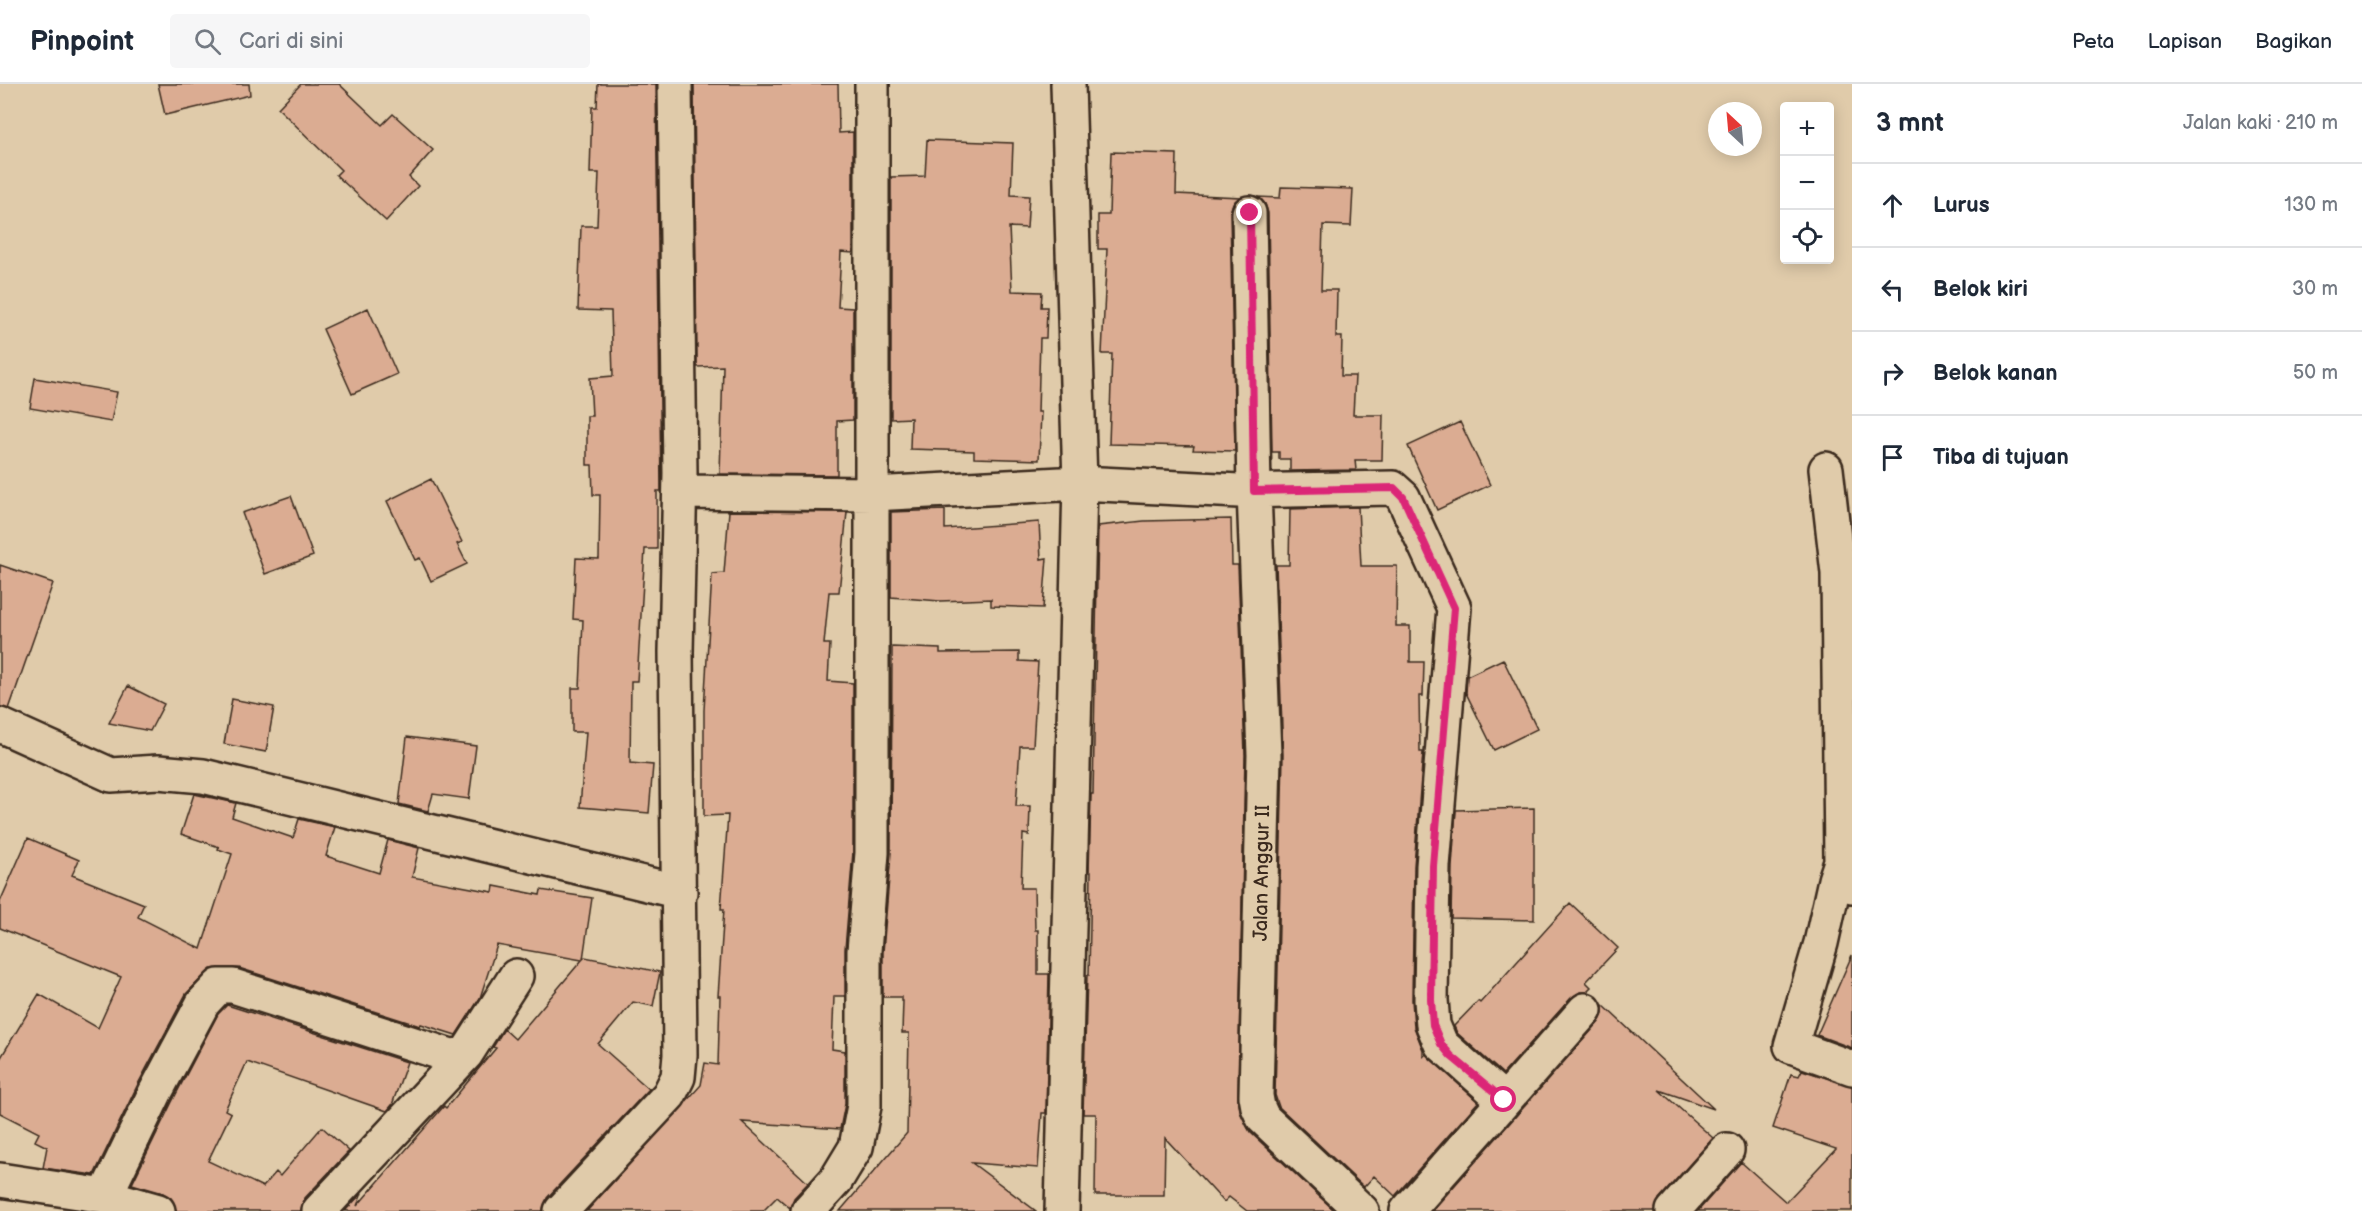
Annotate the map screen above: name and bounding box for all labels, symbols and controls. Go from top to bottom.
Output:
search box [170,14,590,68]
text: Pinpoint [30,25,134,58]
icon: search [191,25,224,58]
text: Cari di sini [239,28,343,55]
text: Peta [2072,29,2114,54]
text: Lapisan [2147,29,2222,54]
text: Bagikan [2255,29,2332,54]
north arrow [1708,102,1762,156]
map controls [1780,102,1834,264]
button: + [1780,102,1834,156]
text: 3 mnt [1876,108,1944,139]
text: Jalan kaki · 210 m [2183,111,2338,135]
button: − [1780,156,1834,210]
icon: ahead [1876,189,1909,222]
text: Lurus [1933,192,1989,219]
text: 130 m [2284,193,2338,217]
route end [1236,199,1262,225]
button: locate [1780,210,1834,264]
icon: left [1876,273,1909,306]
text: Belok kiri [1933,276,2028,303]
text: 30 m [2292,277,2338,301]
icon: right [1876,357,1909,390]
text: Belok kanan [1933,360,2058,387]
text: 50 m [2293,361,2338,385]
icon: arrive [1876,441,1909,474]
text: Tiba di tujuan [1933,444,2069,471]
street label: Jalan Anggur II [1249,805,1275,941]
route start [1490,1086,1516,1112]

